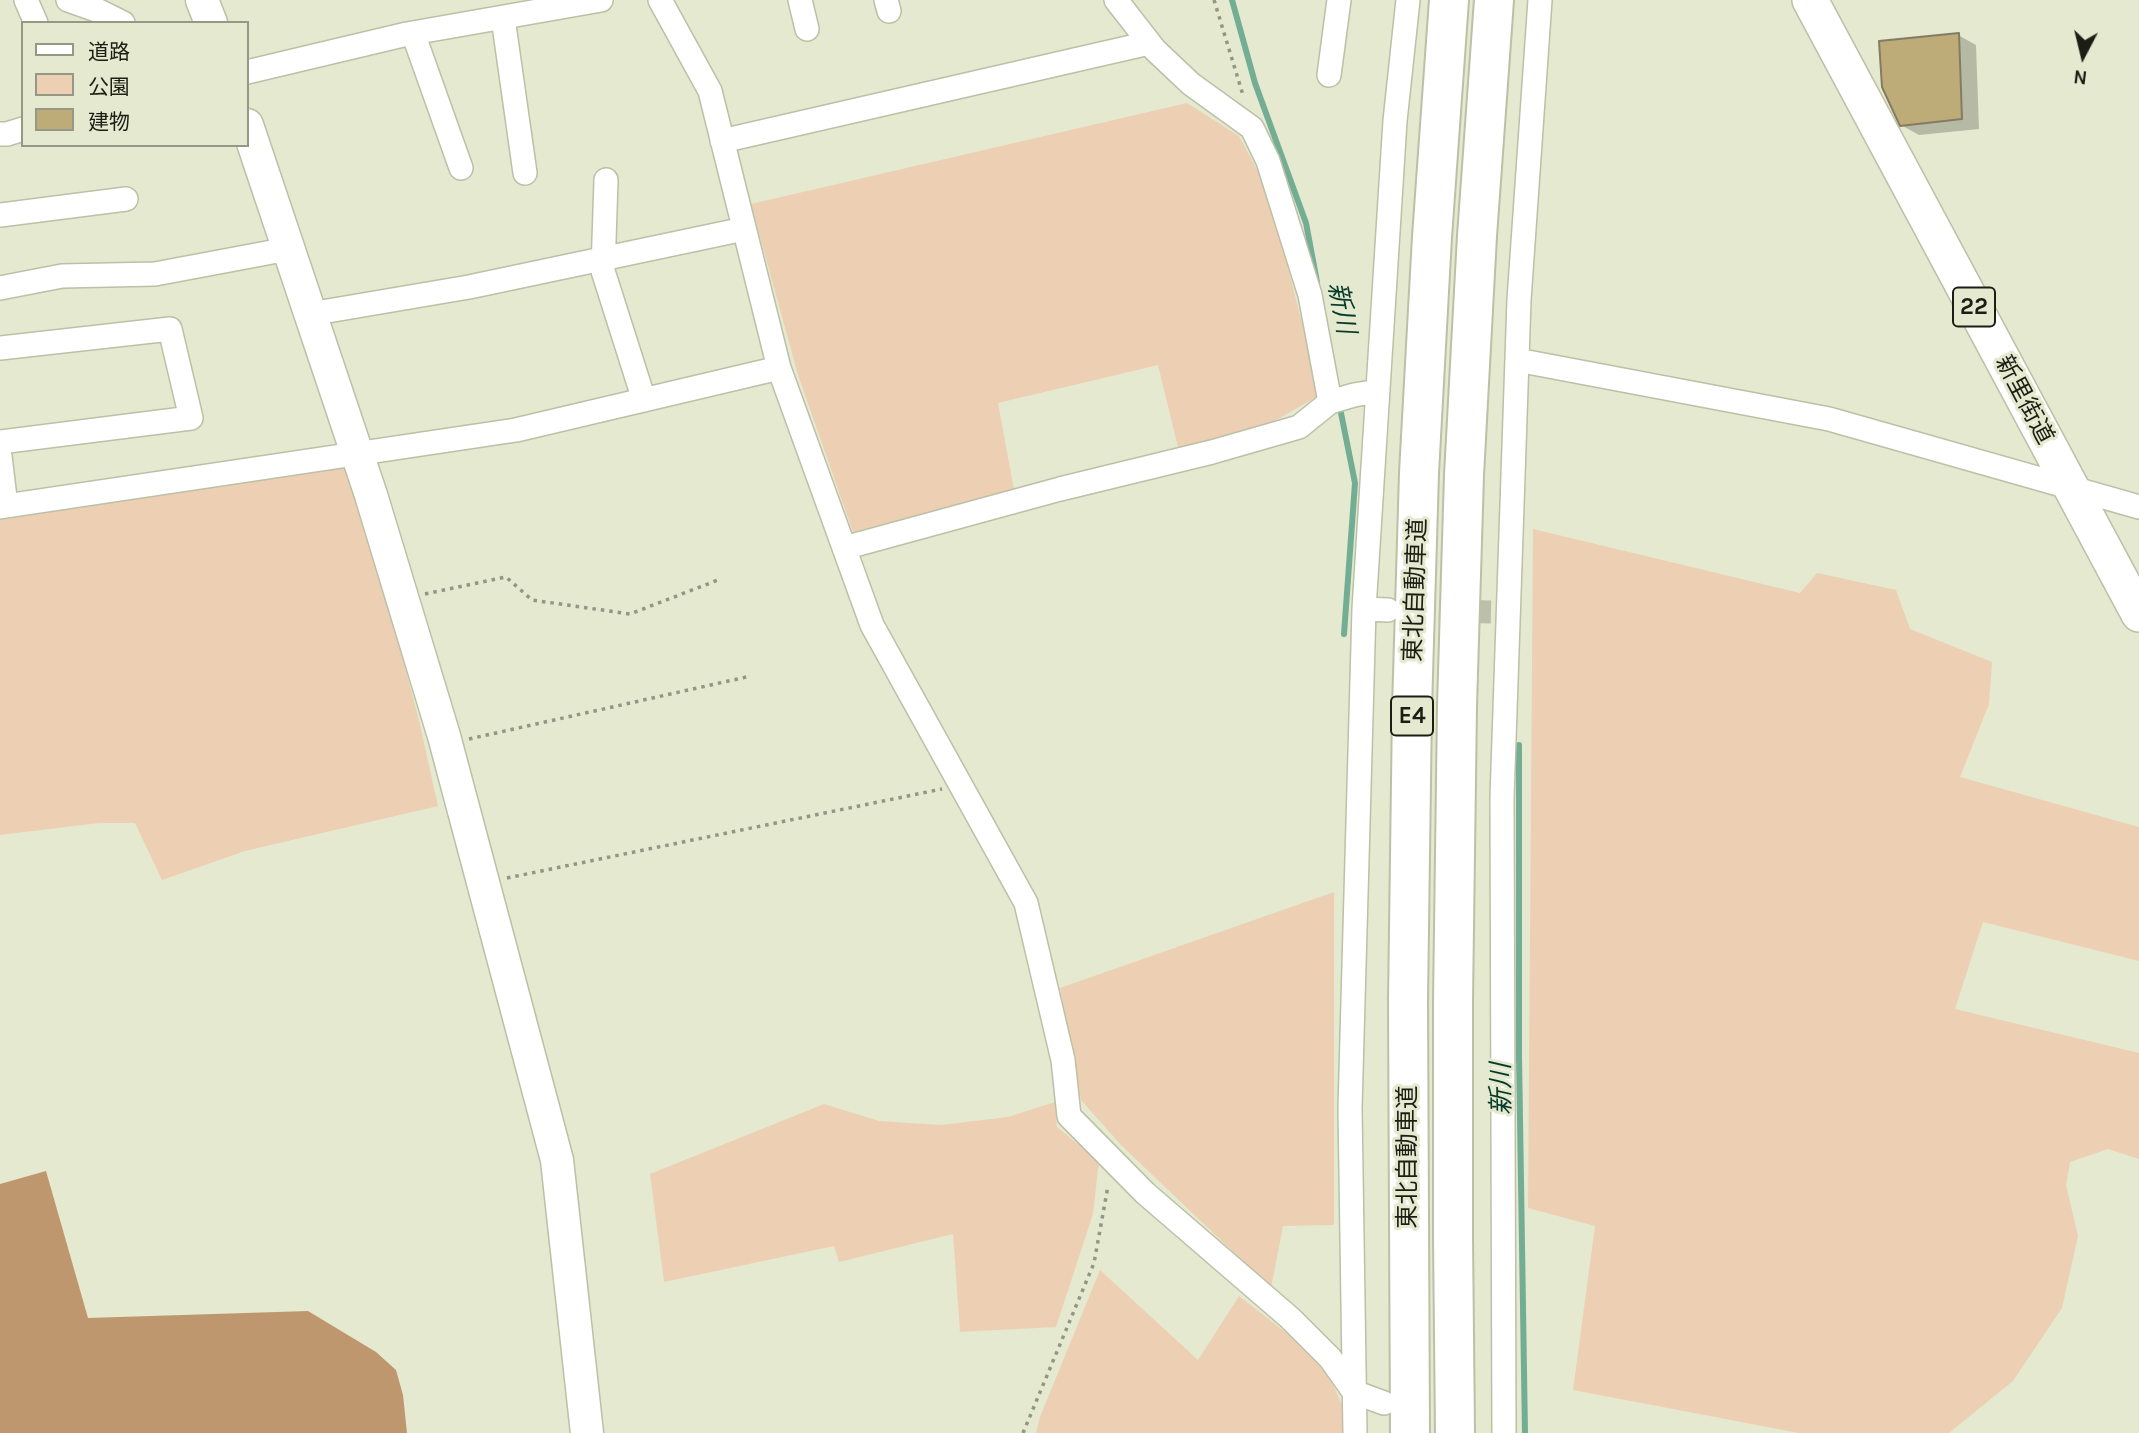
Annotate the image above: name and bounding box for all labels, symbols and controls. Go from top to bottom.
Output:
legend [21,21,248,147]
north arrow [2048,21,2118,91]
text: 道路 [88,40,130,64]
text: N [2072,65,2089,89]
text: 公園 [88,75,130,99]
text: 建物 [88,110,130,134]
water label: 新川 [1321,280,1361,336]
road number: 22 [1953,288,1995,326]
street label: 新里街道 [1989,351,2059,449]
street label: 東北自動車道 [1399,518,1433,662]
road number: E4 [1391,696,1433,736]
water label: 新川 [1486,1063,1518,1115]
street label: 東北自動車道 [1394,1085,1422,1229]

